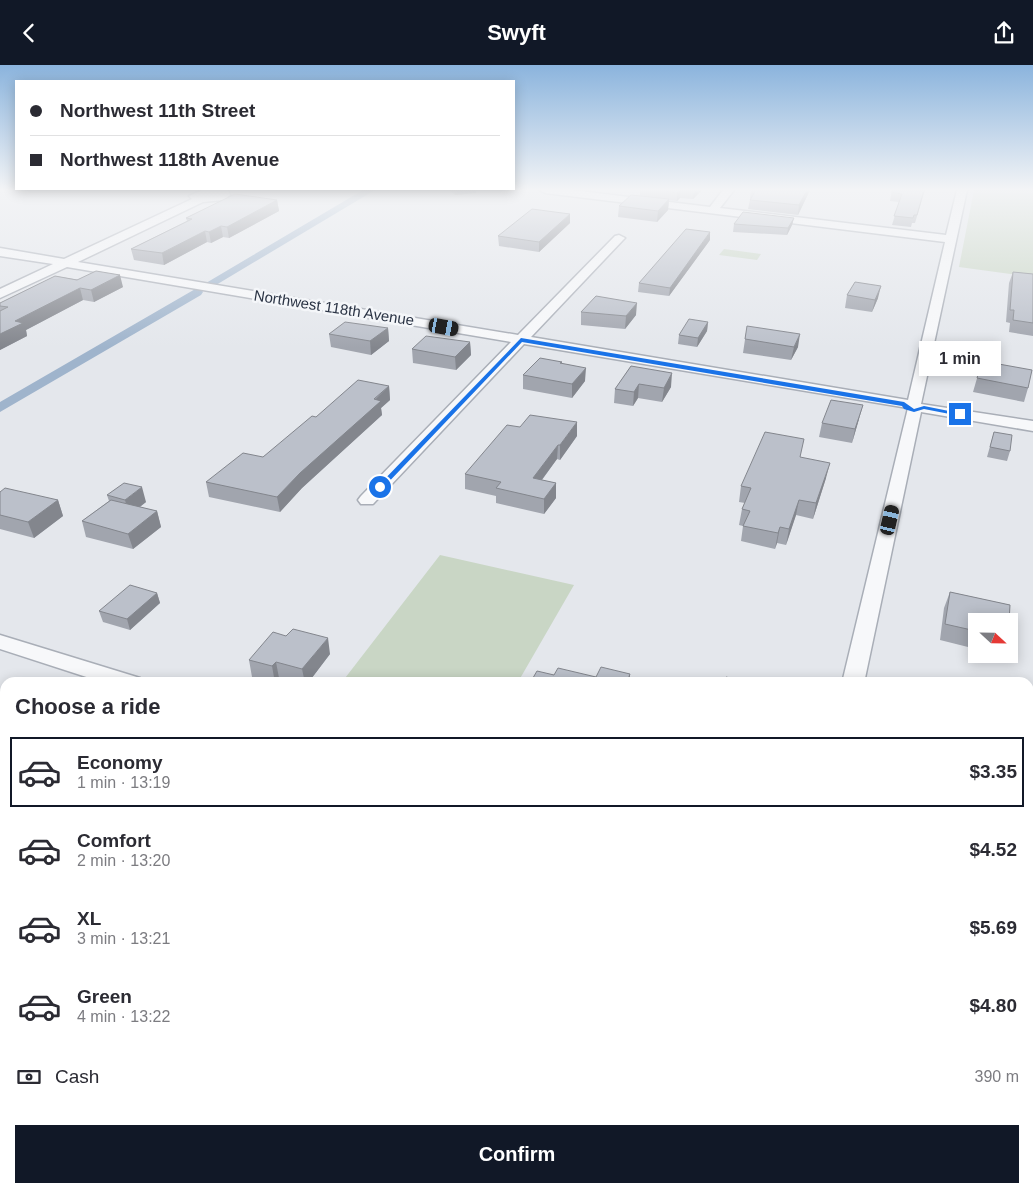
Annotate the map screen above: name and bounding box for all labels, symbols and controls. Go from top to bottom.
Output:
icon: back [15,19,43,47]
icon: share [990,19,1018,47]
text: Swyft [487,20,546,45]
text: Northwest 11th Street [60,100,255,121]
text: Northwest 118th Avenue [60,149,279,170]
street label: Northwest 118th Avenue [253,286,415,329]
car [427,317,460,337]
callout: 1 min [919,341,1001,377]
text: 1 min [939,350,981,367]
route end [949,403,971,425]
route start [369,476,391,498]
car [879,504,900,536]
north arrow [968,613,1018,663]
map controls [968,613,1018,663]
text: Choose a ride [15,694,160,719]
icon: car [17,750,62,795]
text: Economy [77,752,163,773]
text: $3.35 [969,761,1017,782]
text: 1 min · 13:19 [77,774,170,791]
icon: car [17,828,62,873]
text: Comfort [77,830,151,851]
text: $4.52 [969,839,1017,860]
text: 2 min · 13:20 [77,852,170,869]
icon: car [17,906,62,951]
text: XL [77,908,101,929]
text: $5.69 [969,917,1017,938]
text: 3 min · 13:21 [77,930,170,947]
icon: car [17,984,62,1029]
text: Green [77,986,132,1007]
text: $4.80 [969,995,1017,1016]
text: 4 min · 13:22 [77,1008,170,1025]
icon: cash [15,1063,43,1091]
text: Cash [55,1066,99,1087]
text: 390 m [975,1068,1019,1085]
button: Confirm [15,1125,1019,1183]

